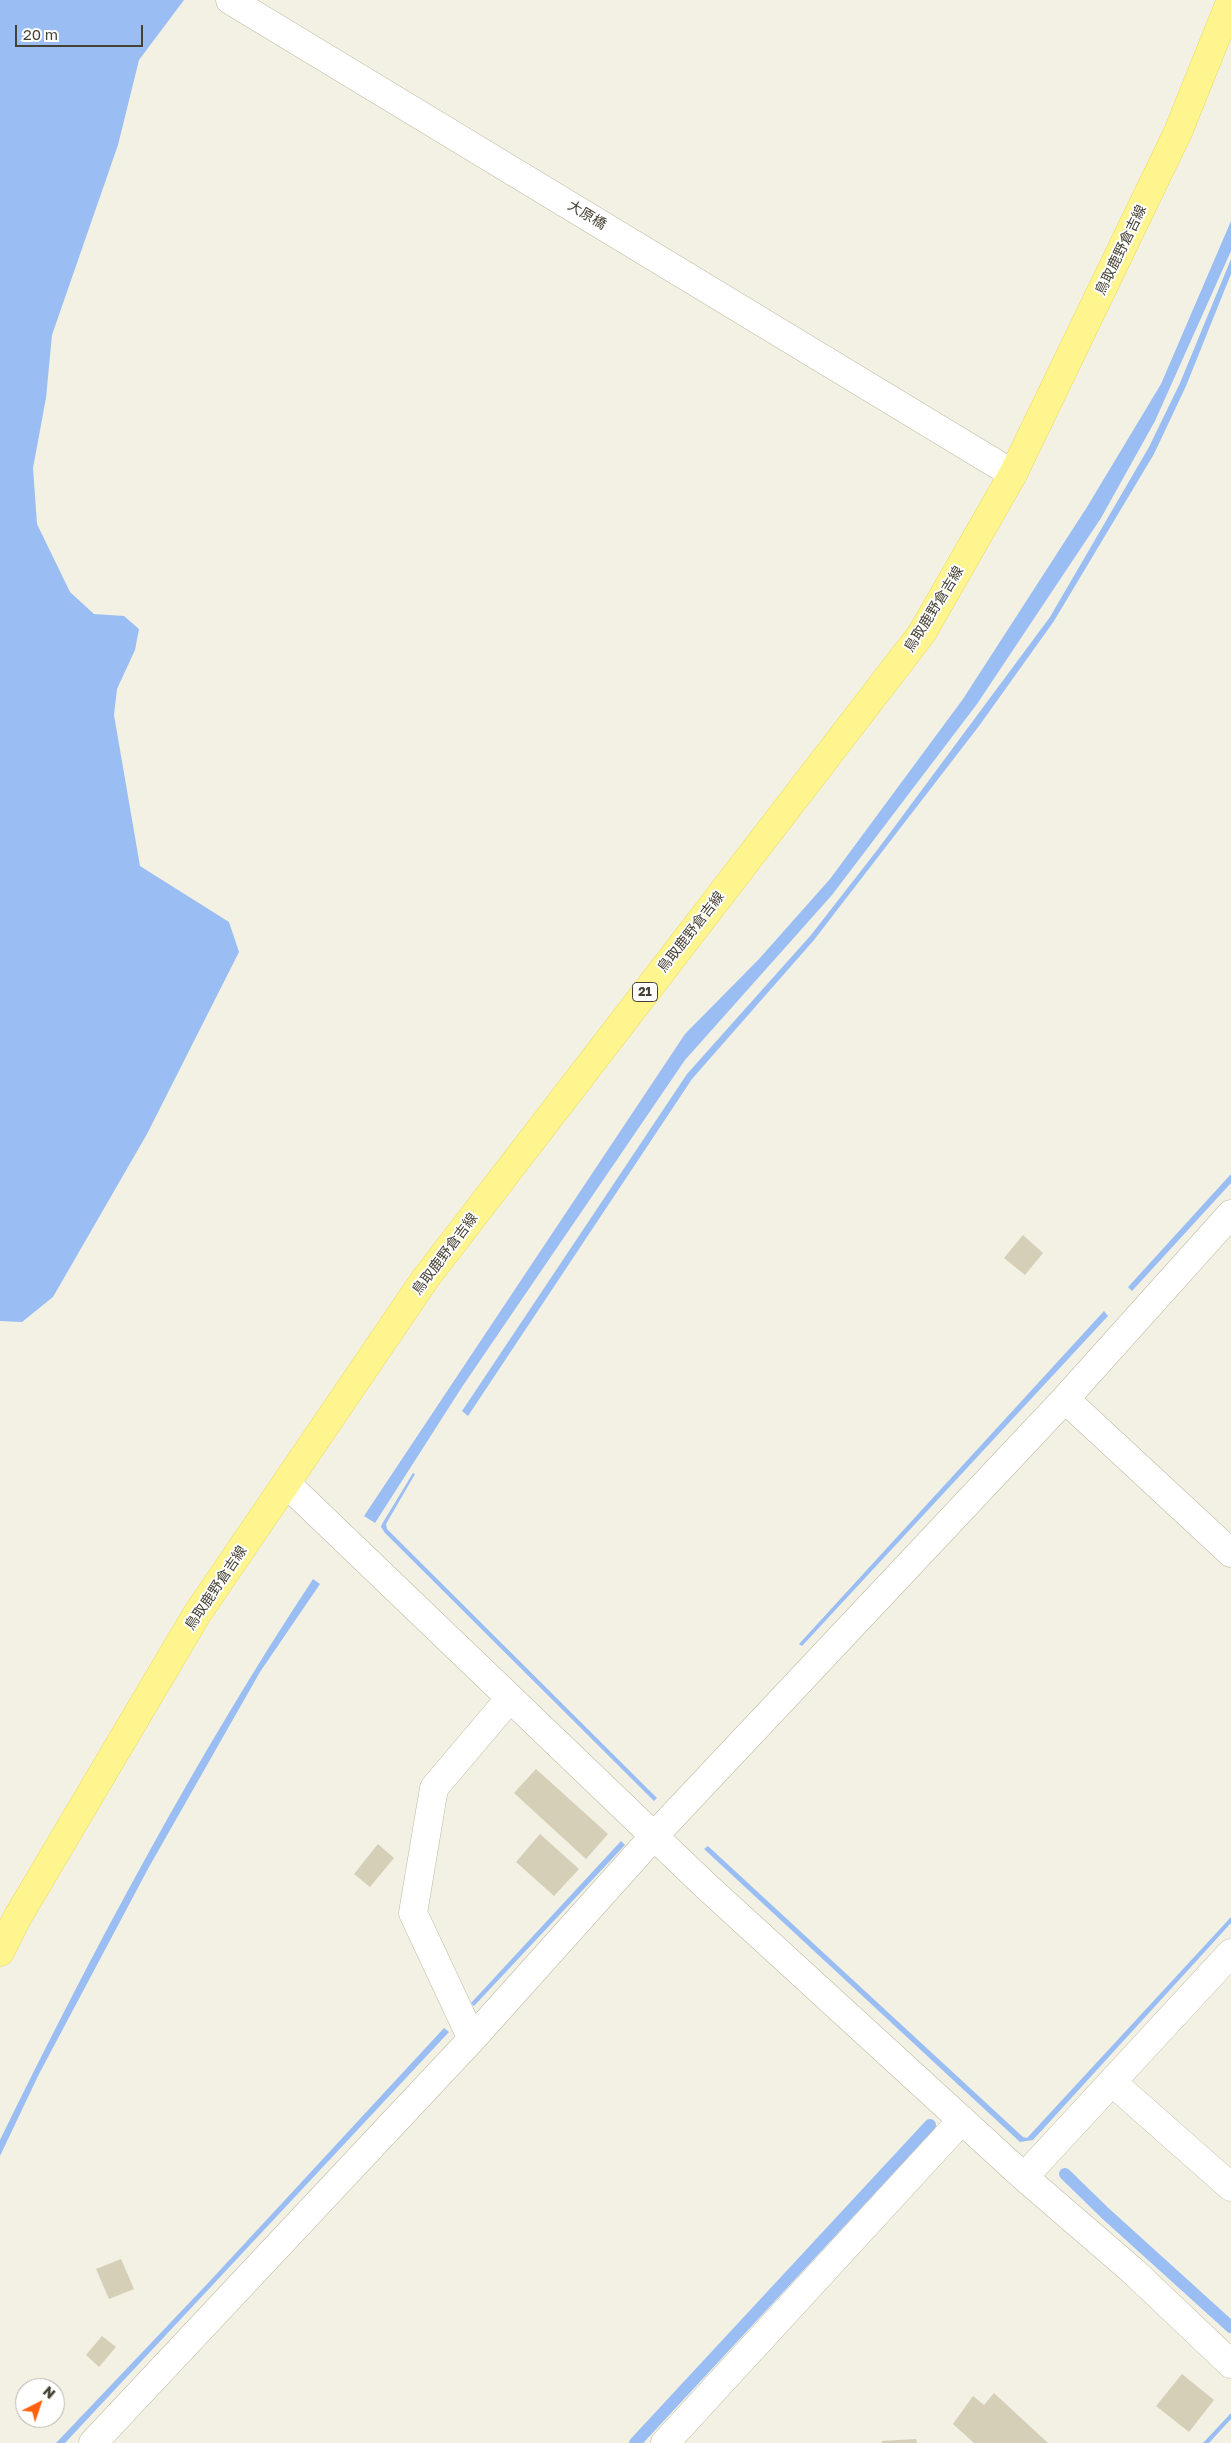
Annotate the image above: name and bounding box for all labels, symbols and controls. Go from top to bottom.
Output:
scale bar [18,15,145,47]
text: 20 m [23,25,58,43]
street label: 大原橋 [565,197,609,233]
street label: 鳥取鹿野倉吉線 [1092,202,1150,298]
street label: 鳥取鹿野倉吉線 [901,563,967,655]
street label: 鳥取鹿野倉吉線 [654,888,728,976]
road number: 21 [632,982,658,1002]
street label: 鳥取鹿野倉吉線 [409,1210,481,1298]
street label: 鳥取鹿野倉吉線 [182,1543,250,1633]
north arrow [15,2378,65,2428]
text: N [40,2382,59,2402]

